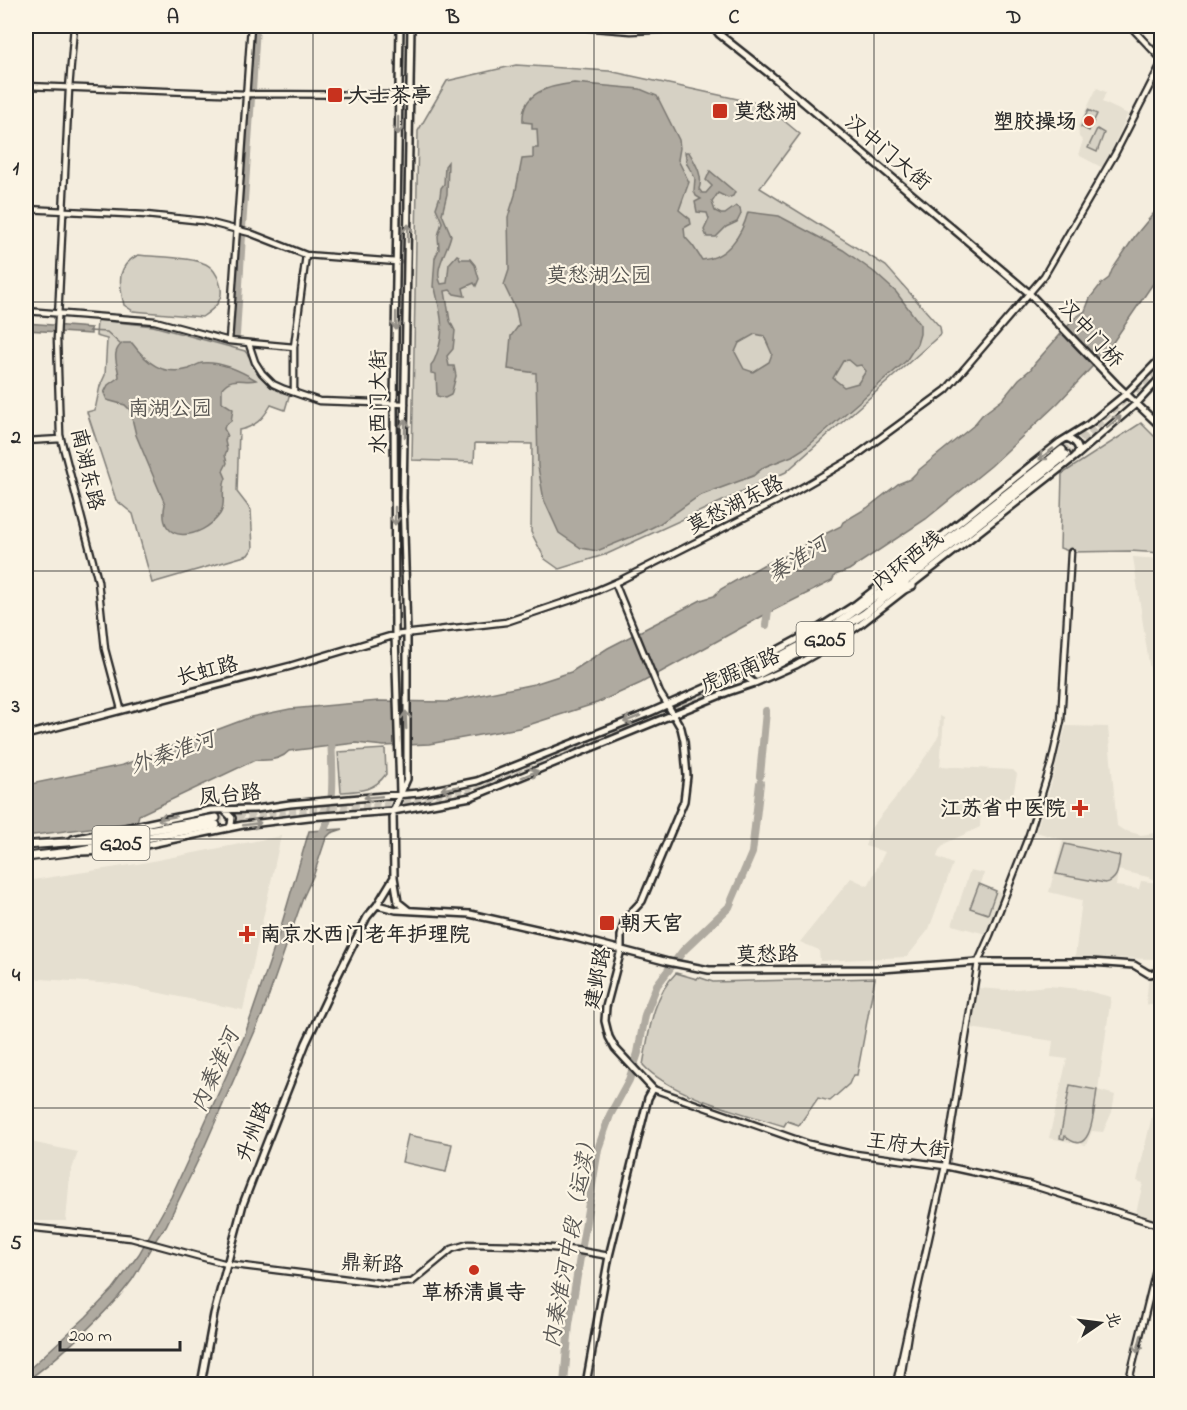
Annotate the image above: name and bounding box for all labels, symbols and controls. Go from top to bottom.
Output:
text: A [167,4,179,33]
text: B [445,4,460,33]
text: C [729,4,740,33]
text: D [1006,4,1021,33]
place label: 大士茶亭 [348,82,432,112]
marker: 大士茶亭 [326,86,344,104]
place label: 莫愁湖 [734,98,797,128]
marker: 莫愁湖 [711,102,729,120]
street label: 汉中门大街 [837,108,937,199]
place label: 塑胶操场 [993,108,1077,138]
marker: 塑胶操场 [1082,114,1096,128]
one-way arrow [392,115,404,135]
text: 1 [13,155,20,184]
one-way arrow [402,224,414,244]
park label: 莫愁湖公园 [547,262,652,292]
street label: 汉中门桥 [1050,293,1129,375]
one-way arrow [390,310,401,330]
street label: 水西门大街 [365,350,395,455]
park label: 南湖公园 [128,395,212,425]
one-way arrow [1106,415,1121,429]
one-way arrow [399,419,410,439]
text: 2 [10,424,21,453]
street label: 南湖东路 [62,425,110,514]
one-way arrow [1038,447,1054,460]
street label: 莫愁湖东路 [682,469,789,543]
one-way arrow [389,505,401,525]
street label: 内环西线 [866,524,951,599]
water label: 秦淮河 [762,528,838,592]
road number: G205 [796,622,854,656]
street label: 虎踞南路 [696,642,785,702]
street label: 长虹路 [173,650,242,694]
text: 3 [11,693,20,722]
one-way arrow [400,711,412,731]
one-way arrow [624,714,642,725]
water label: 外秦淮河 [126,723,223,783]
one-way arrow [520,768,539,779]
street label: 凤台路 [197,778,263,814]
one-way arrow [441,782,461,793]
one-way arrow [363,792,383,803]
place label: 江苏省中医院 [940,795,1066,825]
marker: 江苏省中医院 [1071,799,1089,817]
one-way arrow [158,813,177,824]
one-way arrow [242,818,261,829]
road number: G205 [92,826,150,860]
place label: 朝天宫 [620,910,683,940]
marker: 朝天宫 [598,914,616,932]
place label: 南京水西门老年护理院 [260,921,470,951]
marker: 南京水西门老年护理院 [238,925,256,943]
street label: 莫愁路 [735,940,799,972]
street label: 建邺路 [578,945,620,1012]
text: 4 [12,962,21,991]
water label: 内秦淮河 [184,1022,250,1118]
street label: 升州路 [230,1097,280,1167]
street label: 王府大街 [864,1126,951,1168]
water label: 内秦淮河中段（运渎） [537,1128,607,1351]
text: 5 [10,1230,22,1259]
street label: 鼎新路 [340,1248,404,1282]
marker: 草桥清真寺 [467,1263,481,1277]
place label: 草桥清真寺 [422,1279,527,1309]
north arrow [1070,1293,1130,1353]
text: 北 [1099,1309,1126,1331]
scale bar [60,1314,180,1352]
text: 200 m [69,1324,112,1350]
one-way arrow [1132,1334,1144,1353]

